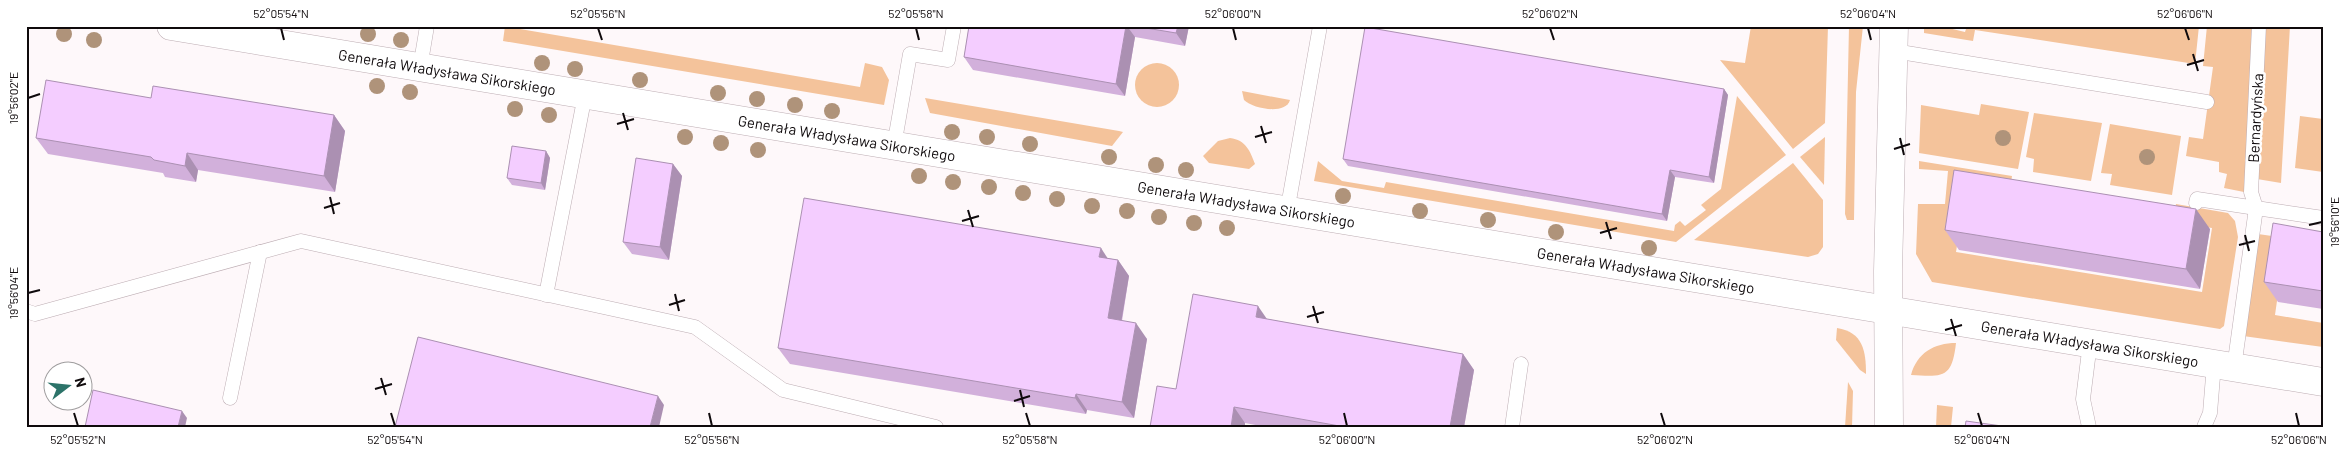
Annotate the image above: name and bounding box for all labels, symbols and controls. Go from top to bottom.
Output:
text: 52°05'54"N [253,6,309,20]
text: 52°05'56"N [570,6,626,20]
text: 52°05'58"N [888,6,944,20]
text: 52°06'00"N [1205,6,1261,20]
text: 52°06'02"N [1522,6,1578,20]
text: 52°06'04"N [1840,6,1896,20]
text: 52°06'06"N [2157,6,2213,20]
street label: Generała Władysława Sikorskiego [337,45,557,99]
text: 19°56'02"E [6,72,20,124]
street label: Bernardyńska [2244,73,2266,163]
street label: Generała Władysława Sikorskiego [737,111,957,165]
street label: Generała Władysława Sikorskiego [1136,177,1357,231]
text: 19°56'10"E [2327,197,2341,247]
street label: Generała Władysława Sikorskiego [1536,243,1756,297]
text: 19°56'04"E [6,267,20,319]
street label: Generała Władysława Sikorskiego [1980,317,2200,370]
north arrow [42,360,92,410]
text: N [72,375,90,389]
text: 52°05'52"N [50,432,106,446]
text: 52°05'54"N [367,432,423,446]
text: 52°05'56"N [684,432,740,446]
text: 52°05'58"N [1002,432,1058,446]
text: 52°06'00"N [1319,432,1375,446]
text: 52°06'02"N [1637,432,1693,446]
text: 52°06'04"N [1954,432,2010,446]
text: 52°06'06"N [2271,432,2327,446]

